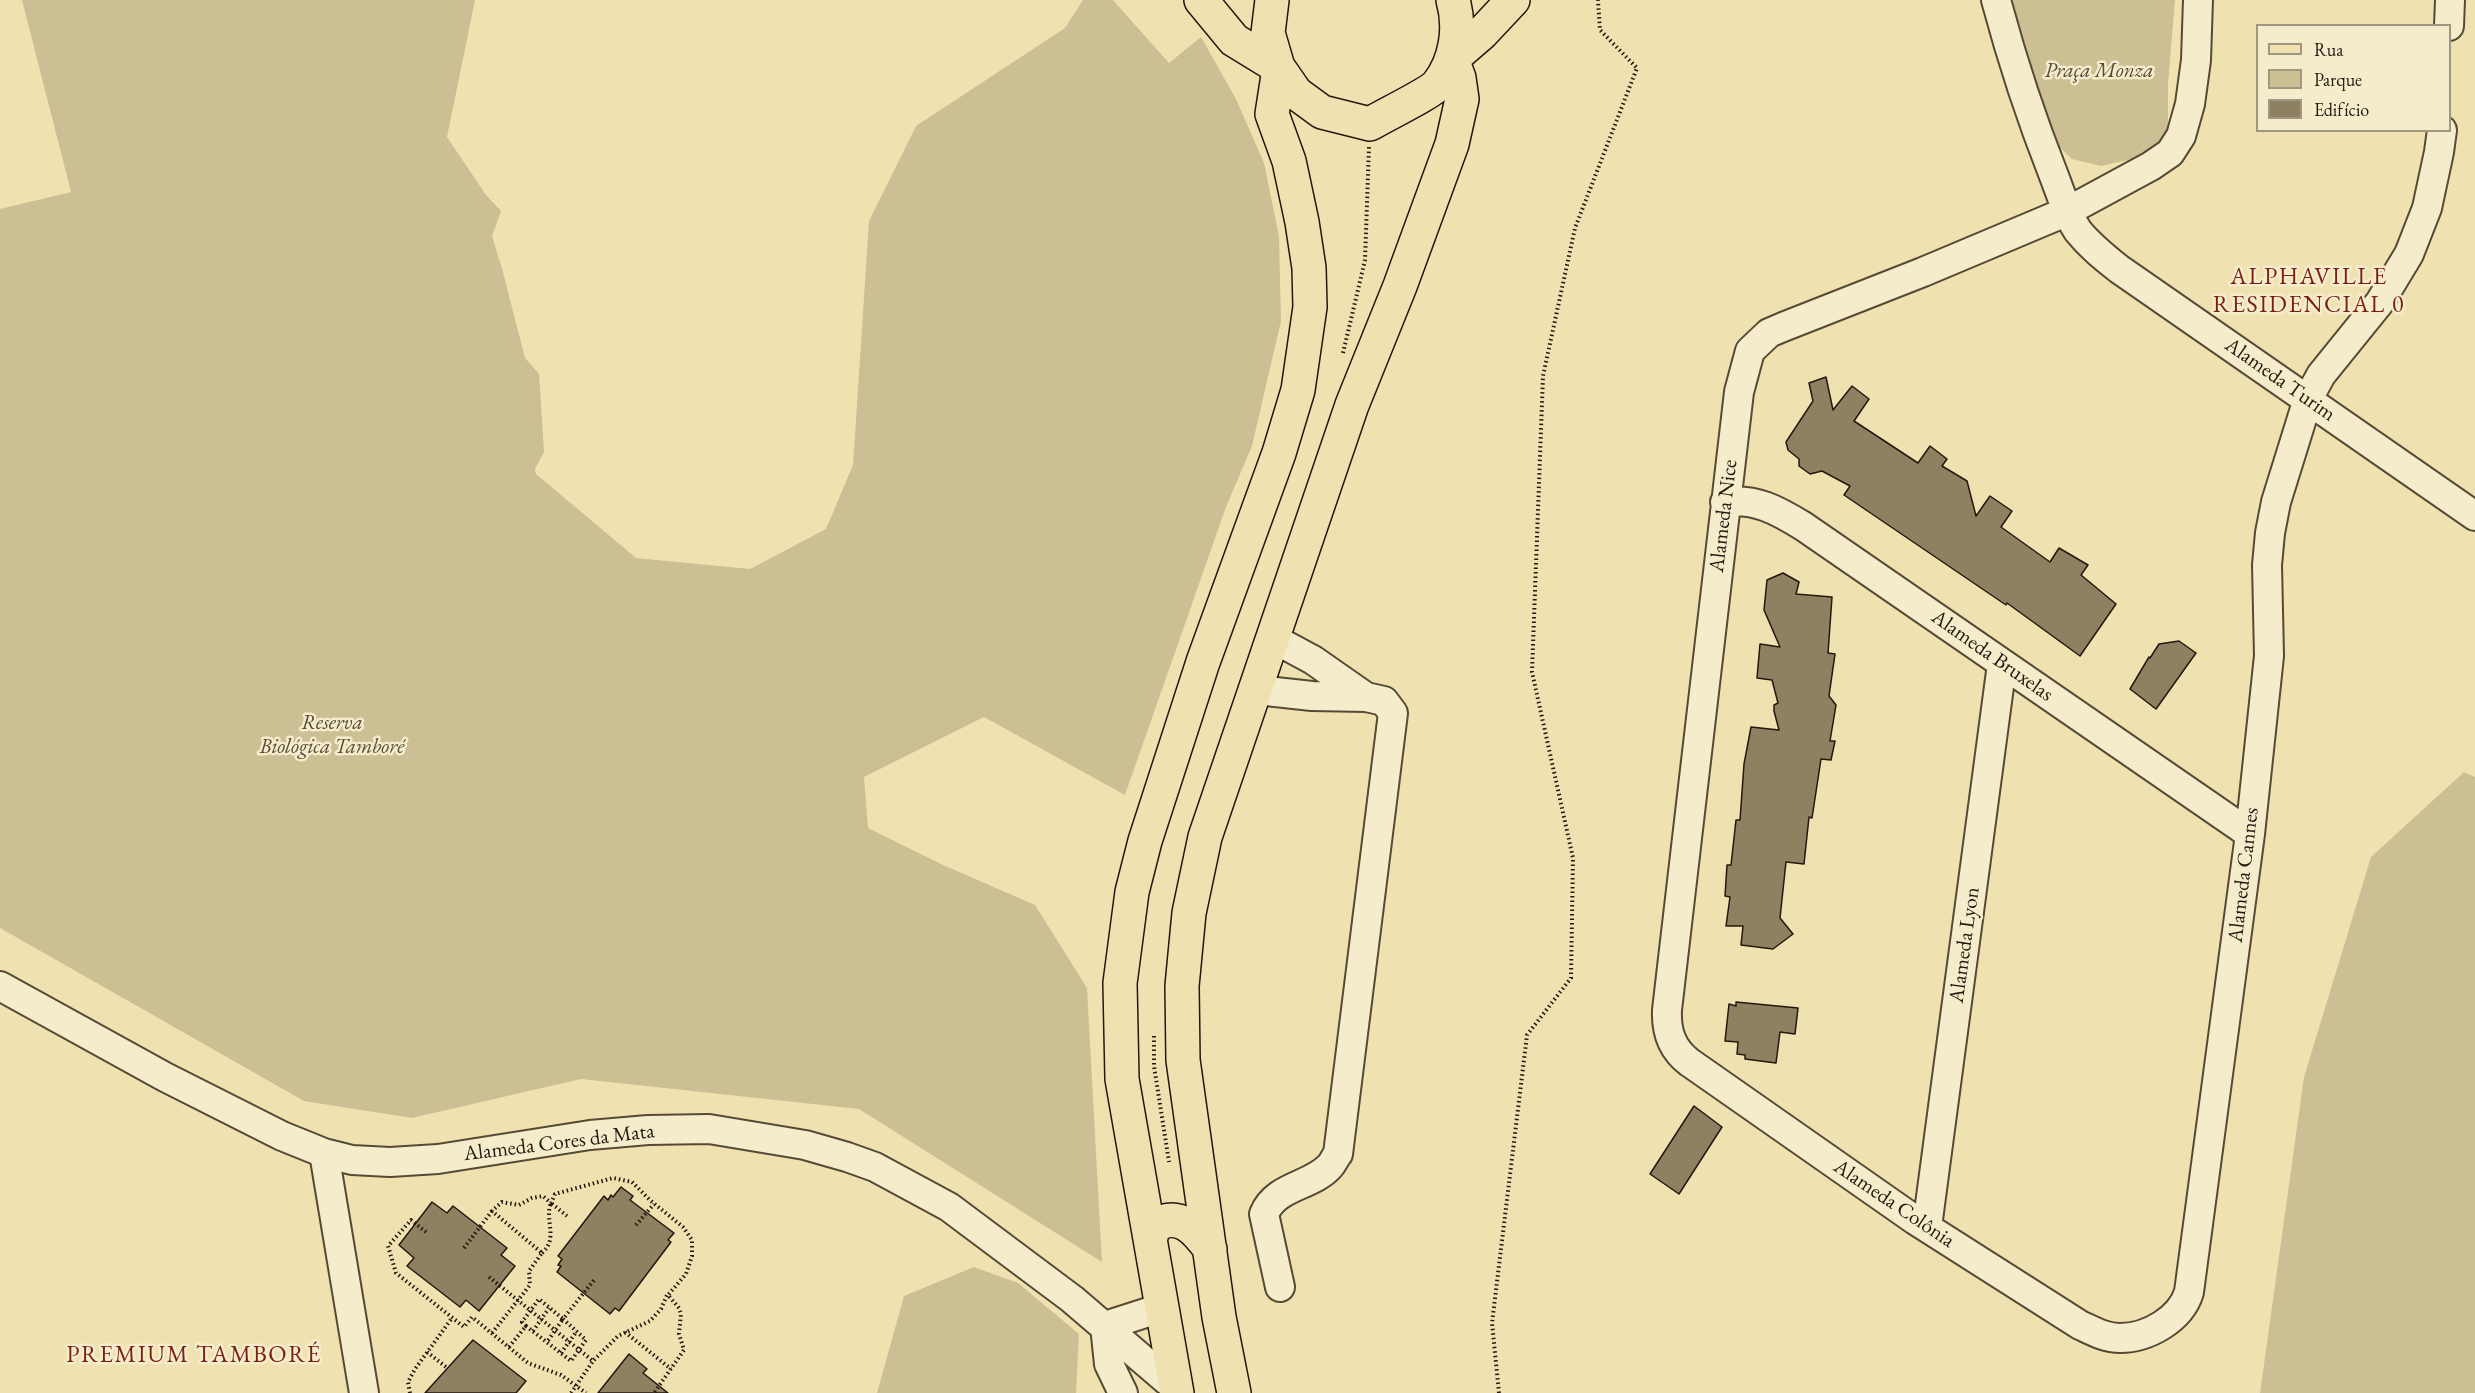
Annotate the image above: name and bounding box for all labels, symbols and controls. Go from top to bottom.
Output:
legend [2256,24,2451,132]
text: Rua [2314,38,2344,61]
park label: Praça Monza [2044,58,2154,84]
text: Parque [2314,68,2362,91]
text: Edifício [2314,98,2369,121]
district label: ALPHAVILLE RESIDENCIAL 0 [2213,263,2405,319]
street label: Alameda Turim [2220,333,2340,427]
street label: Alameda Nice [1705,458,1743,574]
street label: Alameda Bruxelas [1926,605,2058,707]
park label: Reserva Biológica Tamboré [260,710,404,760]
street label: Alameda Cannes [2223,806,2265,944]
street label: Alameda Lyon [1944,885,1986,1005]
street label: Alameda Cores da Mata [462,1119,656,1167]
street label: Alameda Colônia [1829,1154,1959,1254]
district label: PREMIUM TAMBORÉ [66,1341,322,1369]

